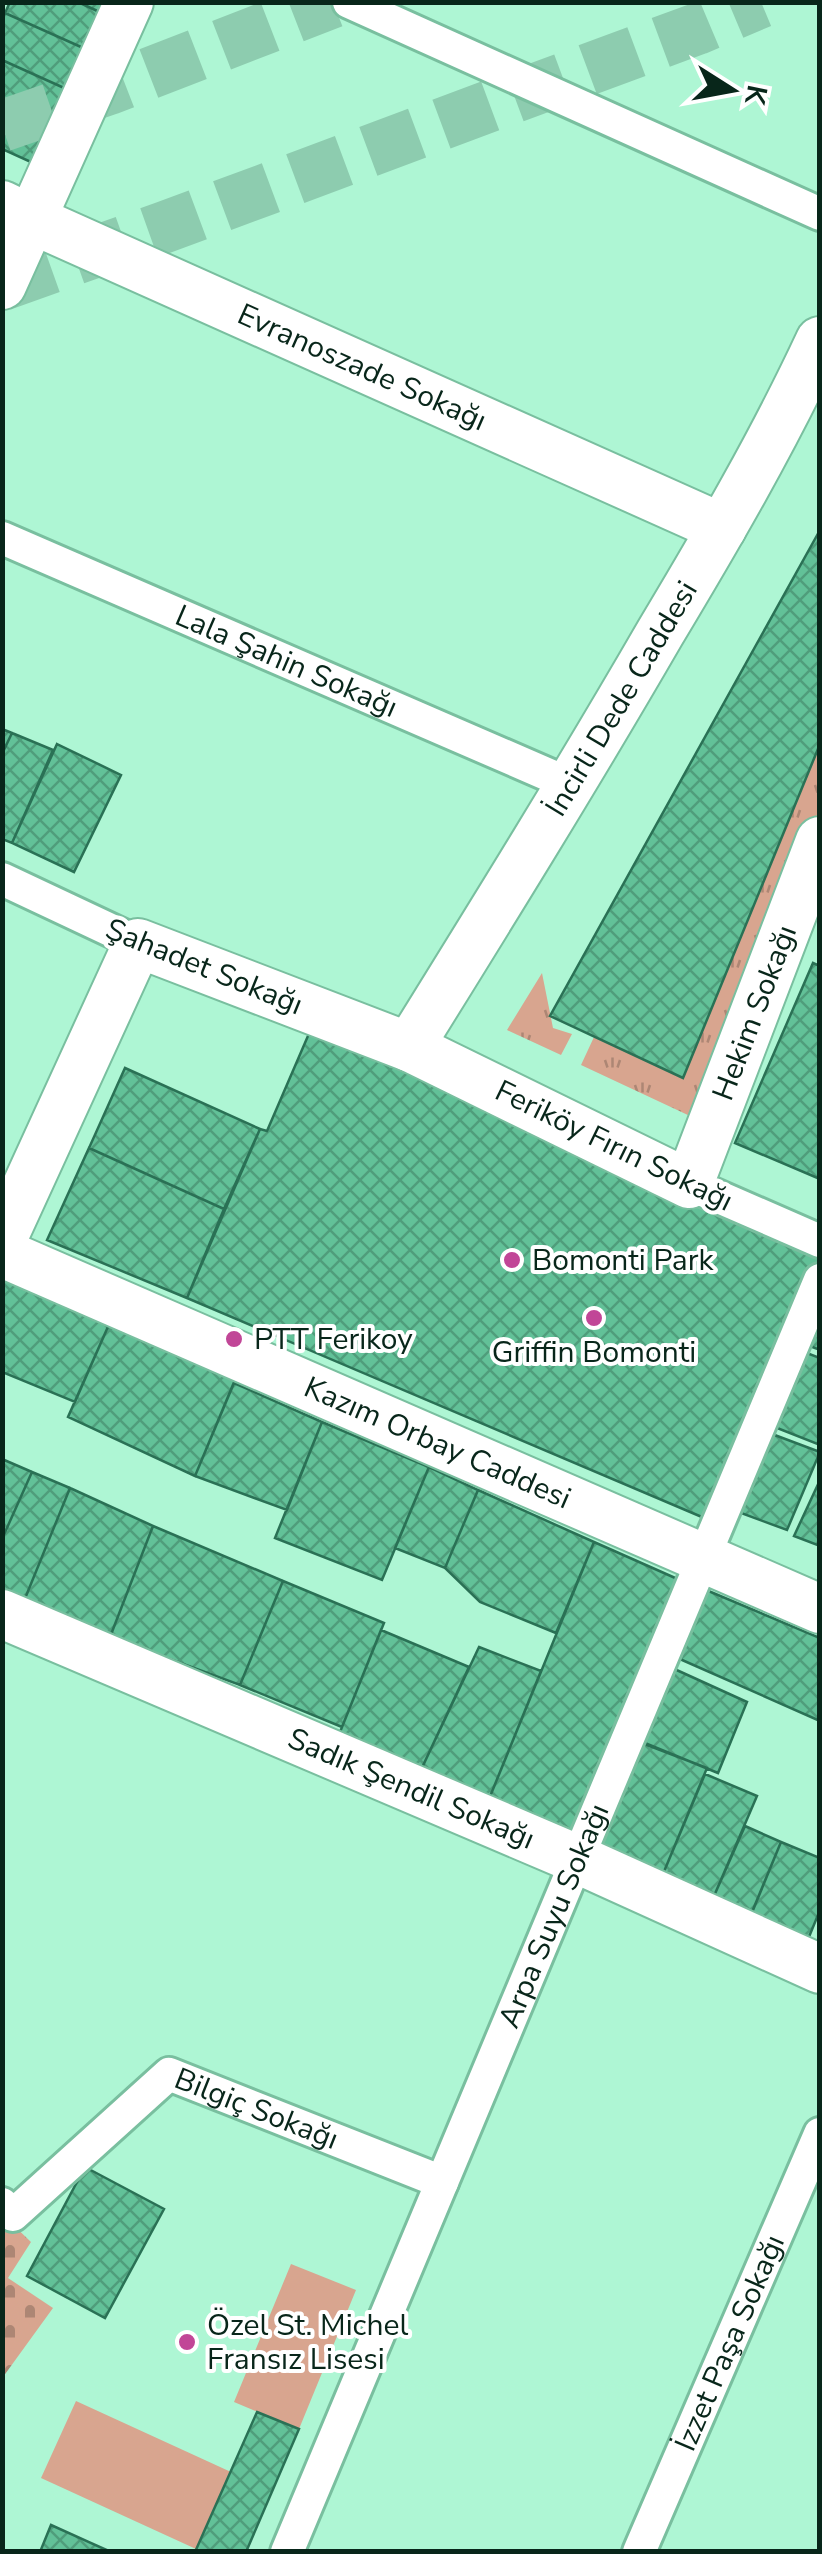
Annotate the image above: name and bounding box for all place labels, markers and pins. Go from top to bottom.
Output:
place label: Bomonti Park [532,1240,714,1281]
marker: Bomonti Park [501,1249,523,1271]
marker: Griffin Bomonti [583,1307,605,1329]
place label: PTT Ferikoy [254,1319,413,1360]
marker: PTT Ferikoy [223,1328,245,1350]
place label: Griffin Bomonti [492,1332,696,1373]
place label: Özel St. Michel Fransız Lisesi [207,2305,409,2380]
marker: Özel St. Michel Fransız Lisesi [176,2331,198,2353]

